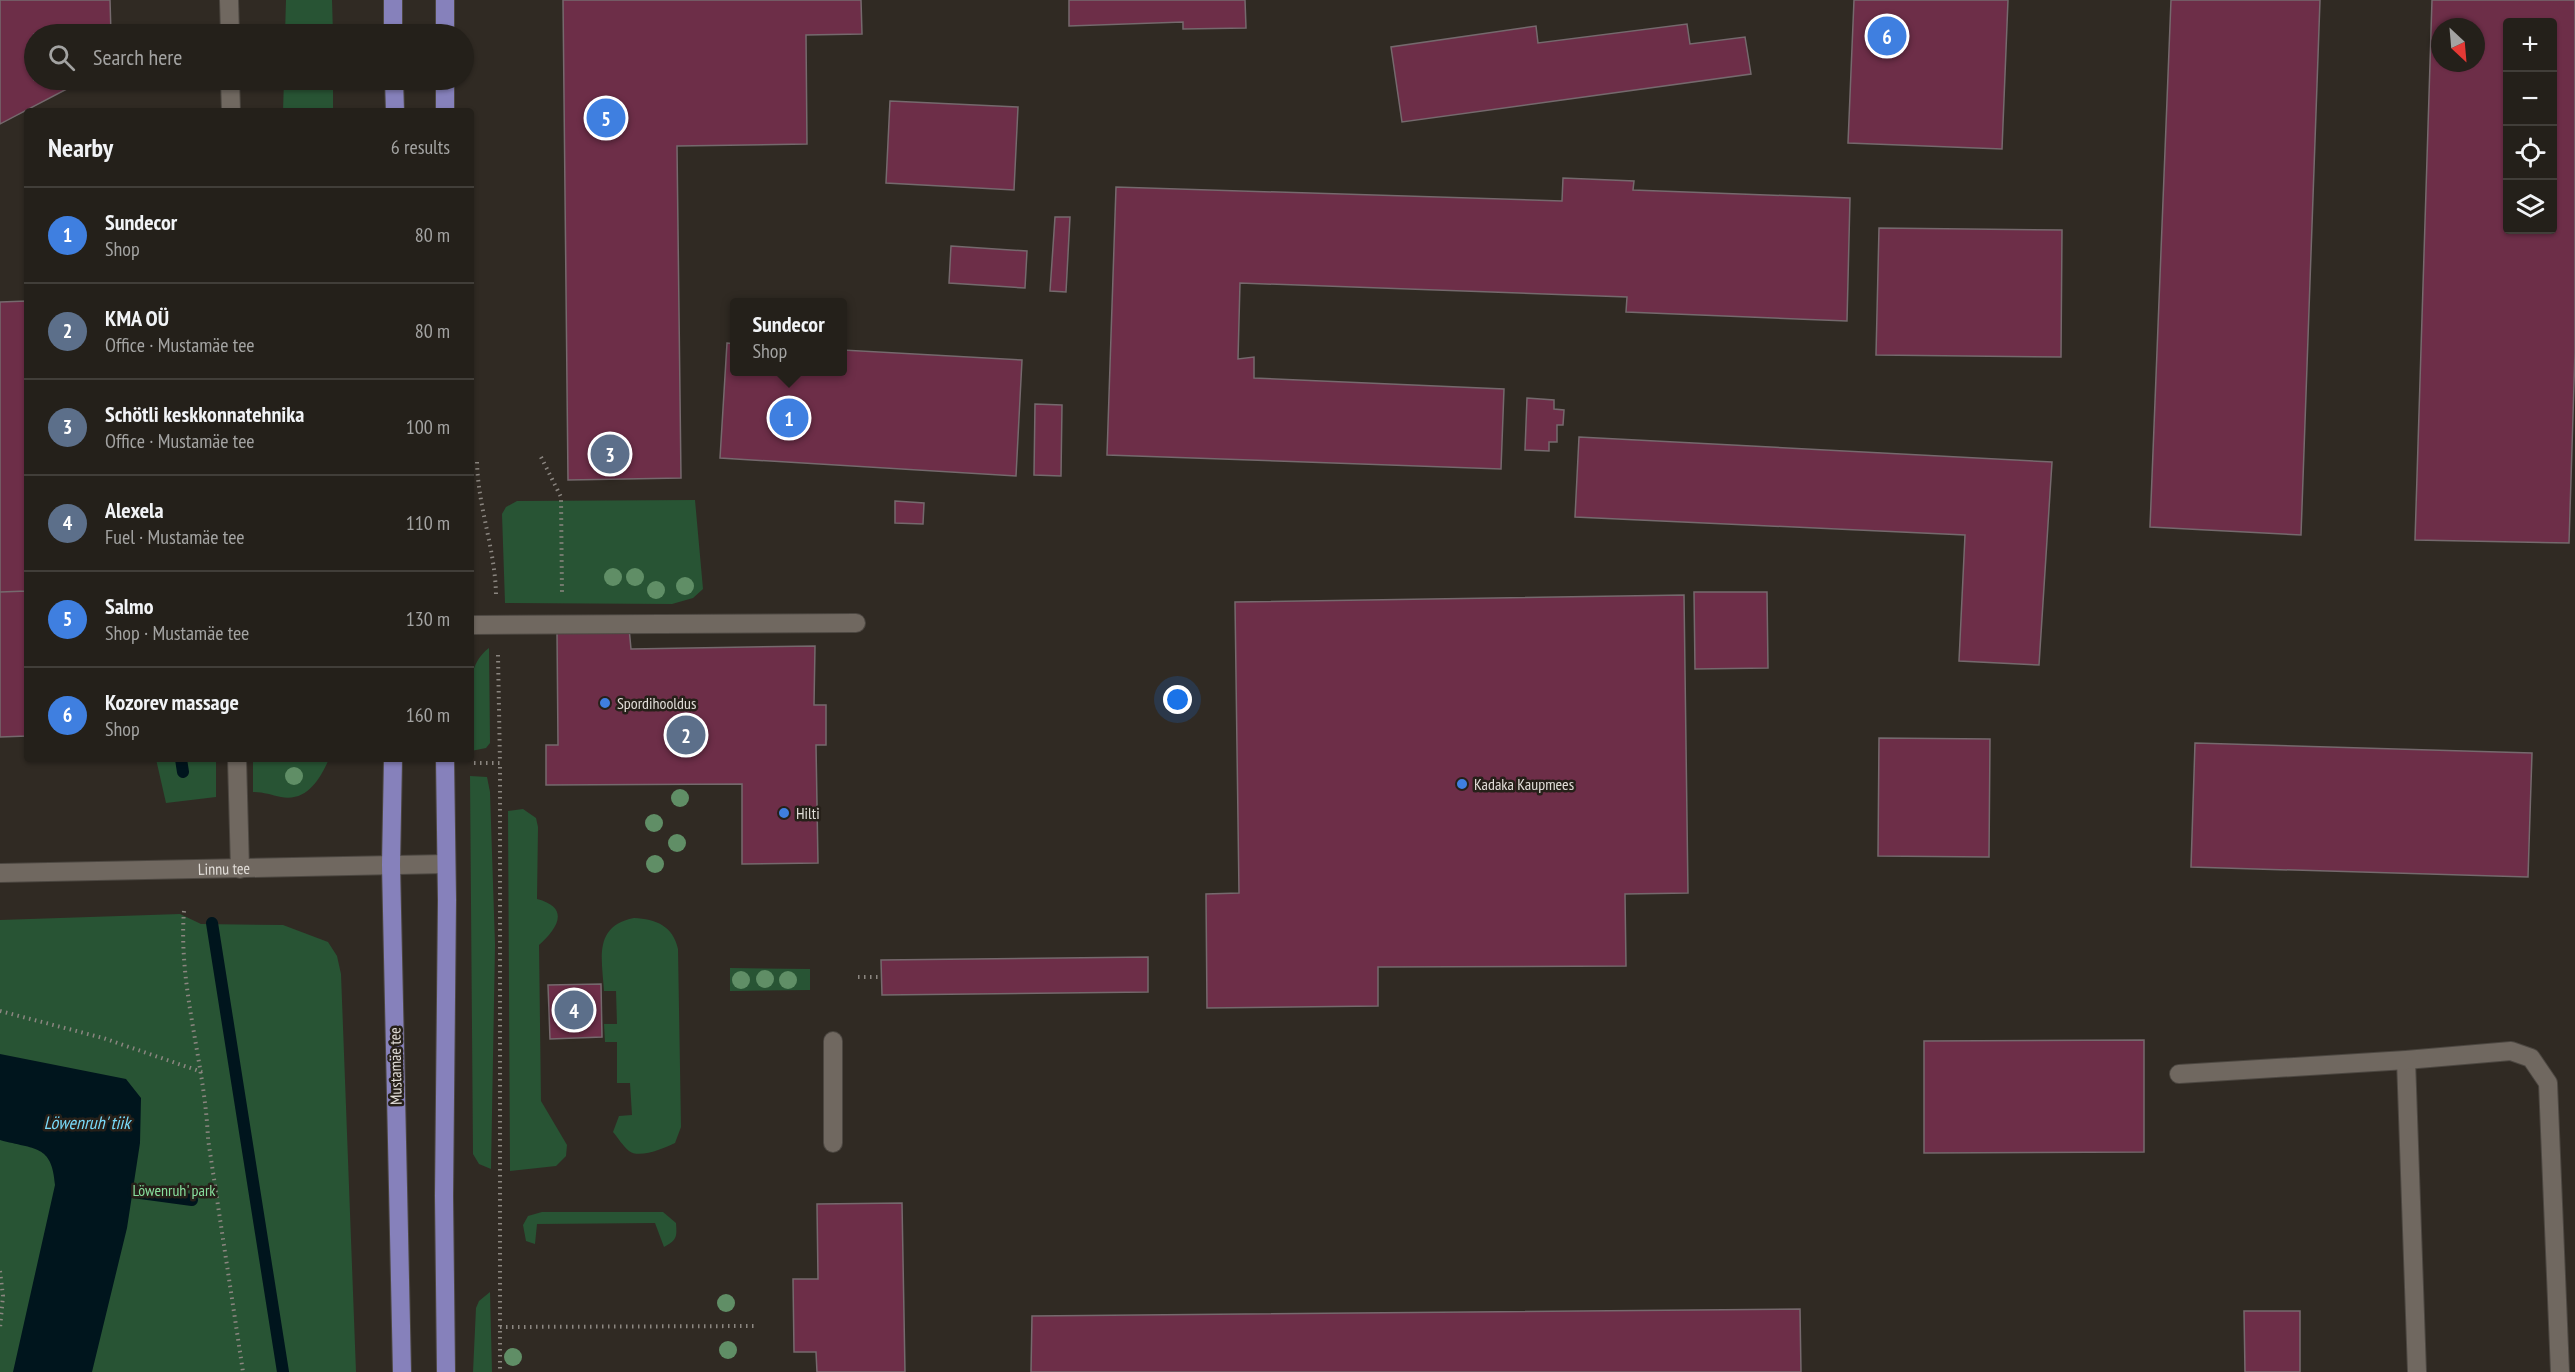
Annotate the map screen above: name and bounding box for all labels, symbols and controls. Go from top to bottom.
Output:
pin: 6 [1868,14,1906,58]
north arrow [2431,18,2485,72]
map controls [2503,18,2557,234]
button: + [2503,18,2557,72]
search box [24,24,474,90]
icon: search [45,41,78,74]
text: Search here [93,43,182,71]
button: − [2503,72,2557,126]
pin: 5 [586,96,626,140]
button: locate [2503,126,2557,180]
text: Nearby [48,131,113,164]
text: 6 results [391,134,450,160]
button: layers [2503,180,2557,234]
text: Sundecor [105,208,177,236]
text: 1 [63,222,72,248]
text: 80 m [415,222,450,248]
text: Shop [105,236,140,262]
popup [730,298,847,376]
text: KMA OÜ [105,304,169,332]
text: Sundecor [752,310,825,338]
text: 2 [63,318,72,344]
text: 80 m [415,318,450,344]
text: Office · Mustamäe tee [105,332,255,358]
text: Shop [752,338,787,364]
pin: 1 [770,396,808,440]
text: Schötli keskkonnatehnika [105,400,304,428]
text: 3 [63,414,72,440]
text: 100 m [406,414,450,440]
text: Office · Mustamäe tee [105,428,255,454]
pin: 3 [590,432,630,476]
text: Alexela [105,496,164,524]
text: 4 [63,510,72,536]
text: 110 m [406,510,450,536]
text: Fuel · Mustamäe tee [105,524,245,550]
text: Salmo [105,592,153,620]
text: 5 [63,606,72,632]
text: 130 m [406,606,450,632]
text: Shop · Mustamäe tee [105,620,249,646]
your location [1163,685,1192,714]
text: Kozorev massage [105,688,239,716]
place label: Spordihooldus [617,693,696,713]
marker: Spordihooldus [598,696,612,710]
text: 6 [63,702,72,728]
text: 160 m [406,702,450,728]
pin: 2 [666,712,706,758]
text: Shop [105,716,140,742]
place label: Kadaka Kaupmees [1474,774,1574,794]
marker: Kadaka Kaupmees [1455,777,1469,791]
place label: Hilti [796,803,820,823]
marker: Hilti [777,806,791,820]
street label: Linnu tee [198,858,250,879]
pin: 4 [554,988,594,1032]
street label: Mustamäe tee [384,1027,406,1105]
water label: Löwenruh' tiik [44,1111,132,1134]
park label: Löwenruh' park [132,1180,216,1200]

